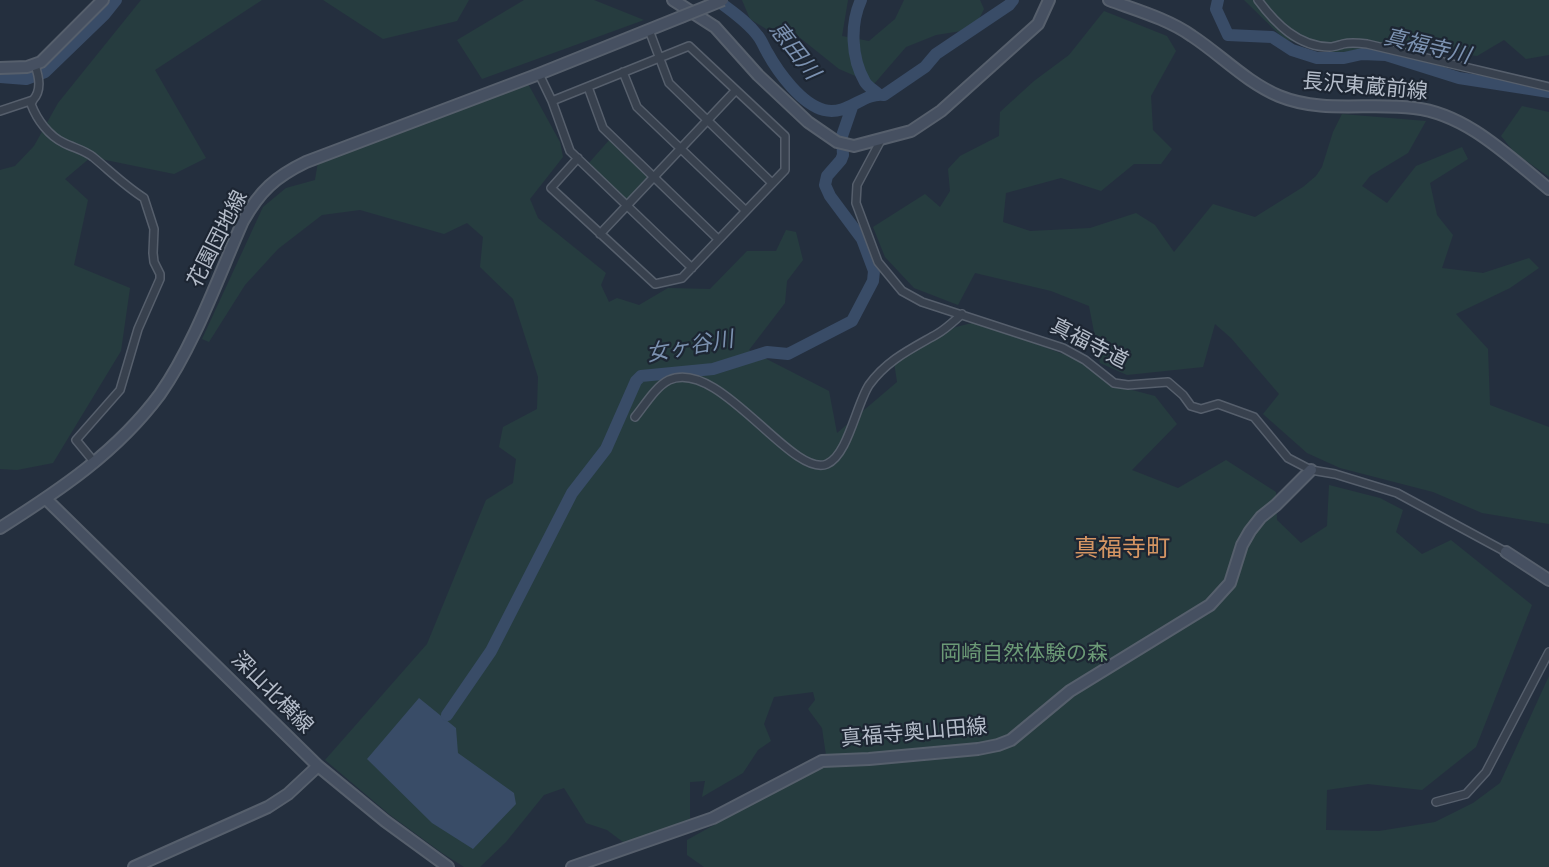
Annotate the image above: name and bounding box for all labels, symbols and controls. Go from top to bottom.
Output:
water label: 恵田川 [763,17,825,85]
water label: 真福寺川 [1381,24,1473,70]
street label: 長沢東蔵前線 [1301,69,1429,105]
street label: 花園団地線 [183,187,253,291]
street label: 真福寺道 [1046,314,1132,374]
water label: 女ヶ谷川 [644,326,736,368]
district label: 真福寺町 [1074,535,1170,563]
park label: 岡崎自然体験の森 [940,641,1108,667]
street label: 深山北横線 [226,647,318,739]
street label: 真福寺奥山田線 [840,714,988,752]

